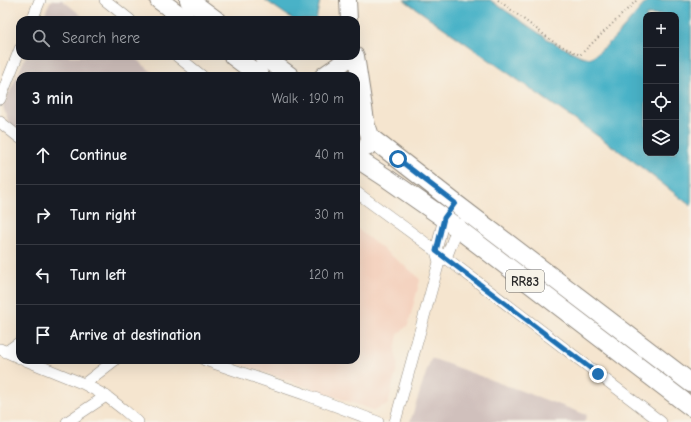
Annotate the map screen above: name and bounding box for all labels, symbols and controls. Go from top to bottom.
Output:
map controls [643,12,679,156]
button: + [643,12,679,48]
search box [16,16,360,60]
icon: search [30,27,52,49]
text: Search here [62,29,140,47]
button: − [643,48,679,84]
button: locate [643,84,679,120]
text: 3 min [32,89,73,108]
text: Walk · 190 m [272,91,344,106]
button: layers [643,120,679,156]
icon: ahead [32,144,54,166]
text: Continue [70,146,127,164]
text: 40 m [315,147,344,162]
route start [389,150,407,168]
icon: right [32,204,54,226]
text: Turn right [70,206,136,224]
text: 30 m [314,207,344,222]
icon: left [32,264,54,286]
text: Turn left [70,266,126,284]
text: 120 m [309,267,344,282]
road number: RR83 [506,270,544,292]
icon: arrive [32,324,54,346]
text: Arrive at destination [70,326,201,344]
route end [589,365,607,383]

